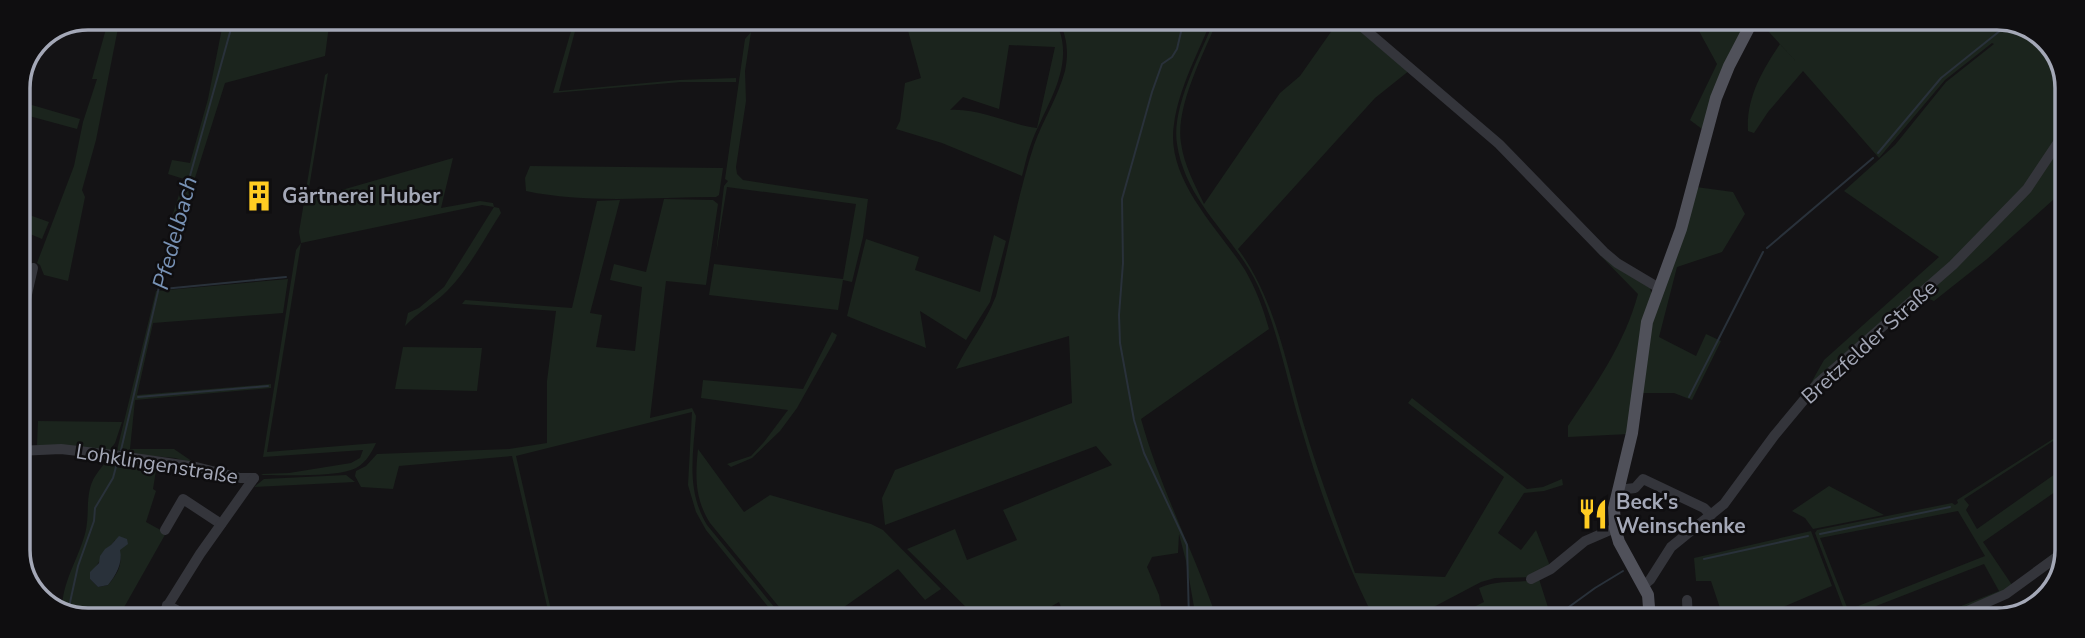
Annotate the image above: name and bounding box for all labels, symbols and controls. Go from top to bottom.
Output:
water label: Pfedelbach [145,173,205,293]
building icon: Gärtnerei Huber [242,179,276,213]
place label: Gärtnerei Huber [282,182,441,210]
street label: Bretzfelder Straße [1795,274,1943,410]
street label: Lohklingenstraße [74,437,240,491]
place label: Beck's Weinschenke [1616,488,1746,540]
restaurant icon: Beck's Weinschenke [1576,497,1610,531]

